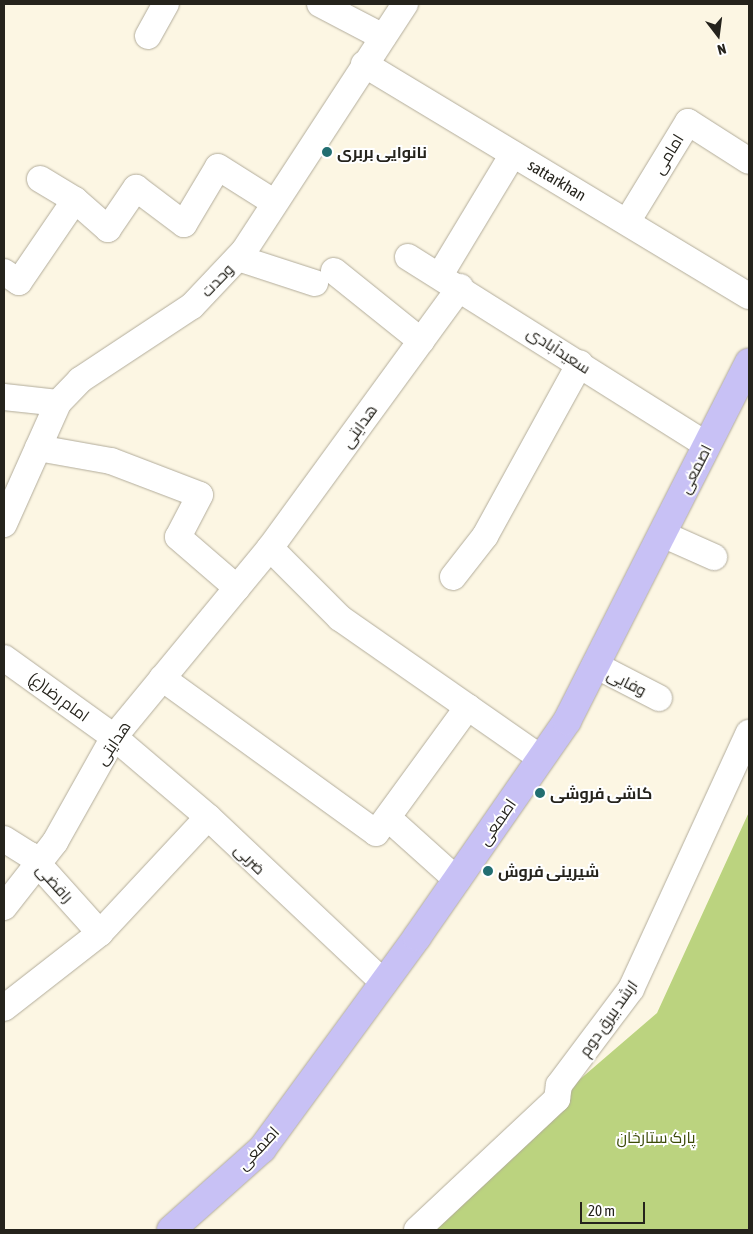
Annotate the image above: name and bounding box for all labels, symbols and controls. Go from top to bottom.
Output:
north arrow [693,10,743,60]
text: N [716,41,728,58]
street label: امامی [649,130,687,178]
place label: نانوایی بربری [337,142,427,162]
marker: نانوایی بربری [321,146,333,158]
street label: sattarkhan [524,155,590,205]
street label: وحدت [197,259,237,301]
street label: سعیدآبادی [524,322,594,378]
street label: هدایتی [337,401,381,451]
street label: اصمعی [675,441,715,497]
street label: وفایی [604,664,650,700]
street label: امام رضا(ع) [25,669,93,725]
street label: هدایتی [91,717,135,769]
place label: کاشی فروشی [550,783,652,803]
marker: کاشی فروشی [534,787,546,799]
street label: اصمعی [474,795,520,849]
street label: ضربی [231,840,269,878]
street label: رافضی [32,859,78,907]
place label: شیرینی فروش [498,861,599,881]
marker: شیرینی فروش [482,865,494,877]
street label: ارشد بیرق دوم [575,976,641,1060]
street label: اصمعی [233,1122,283,1174]
park label: پارک ستارخان [616,1127,696,1147]
scale bar [583,1192,648,1224]
text: 20 m [588,1202,615,1219]

